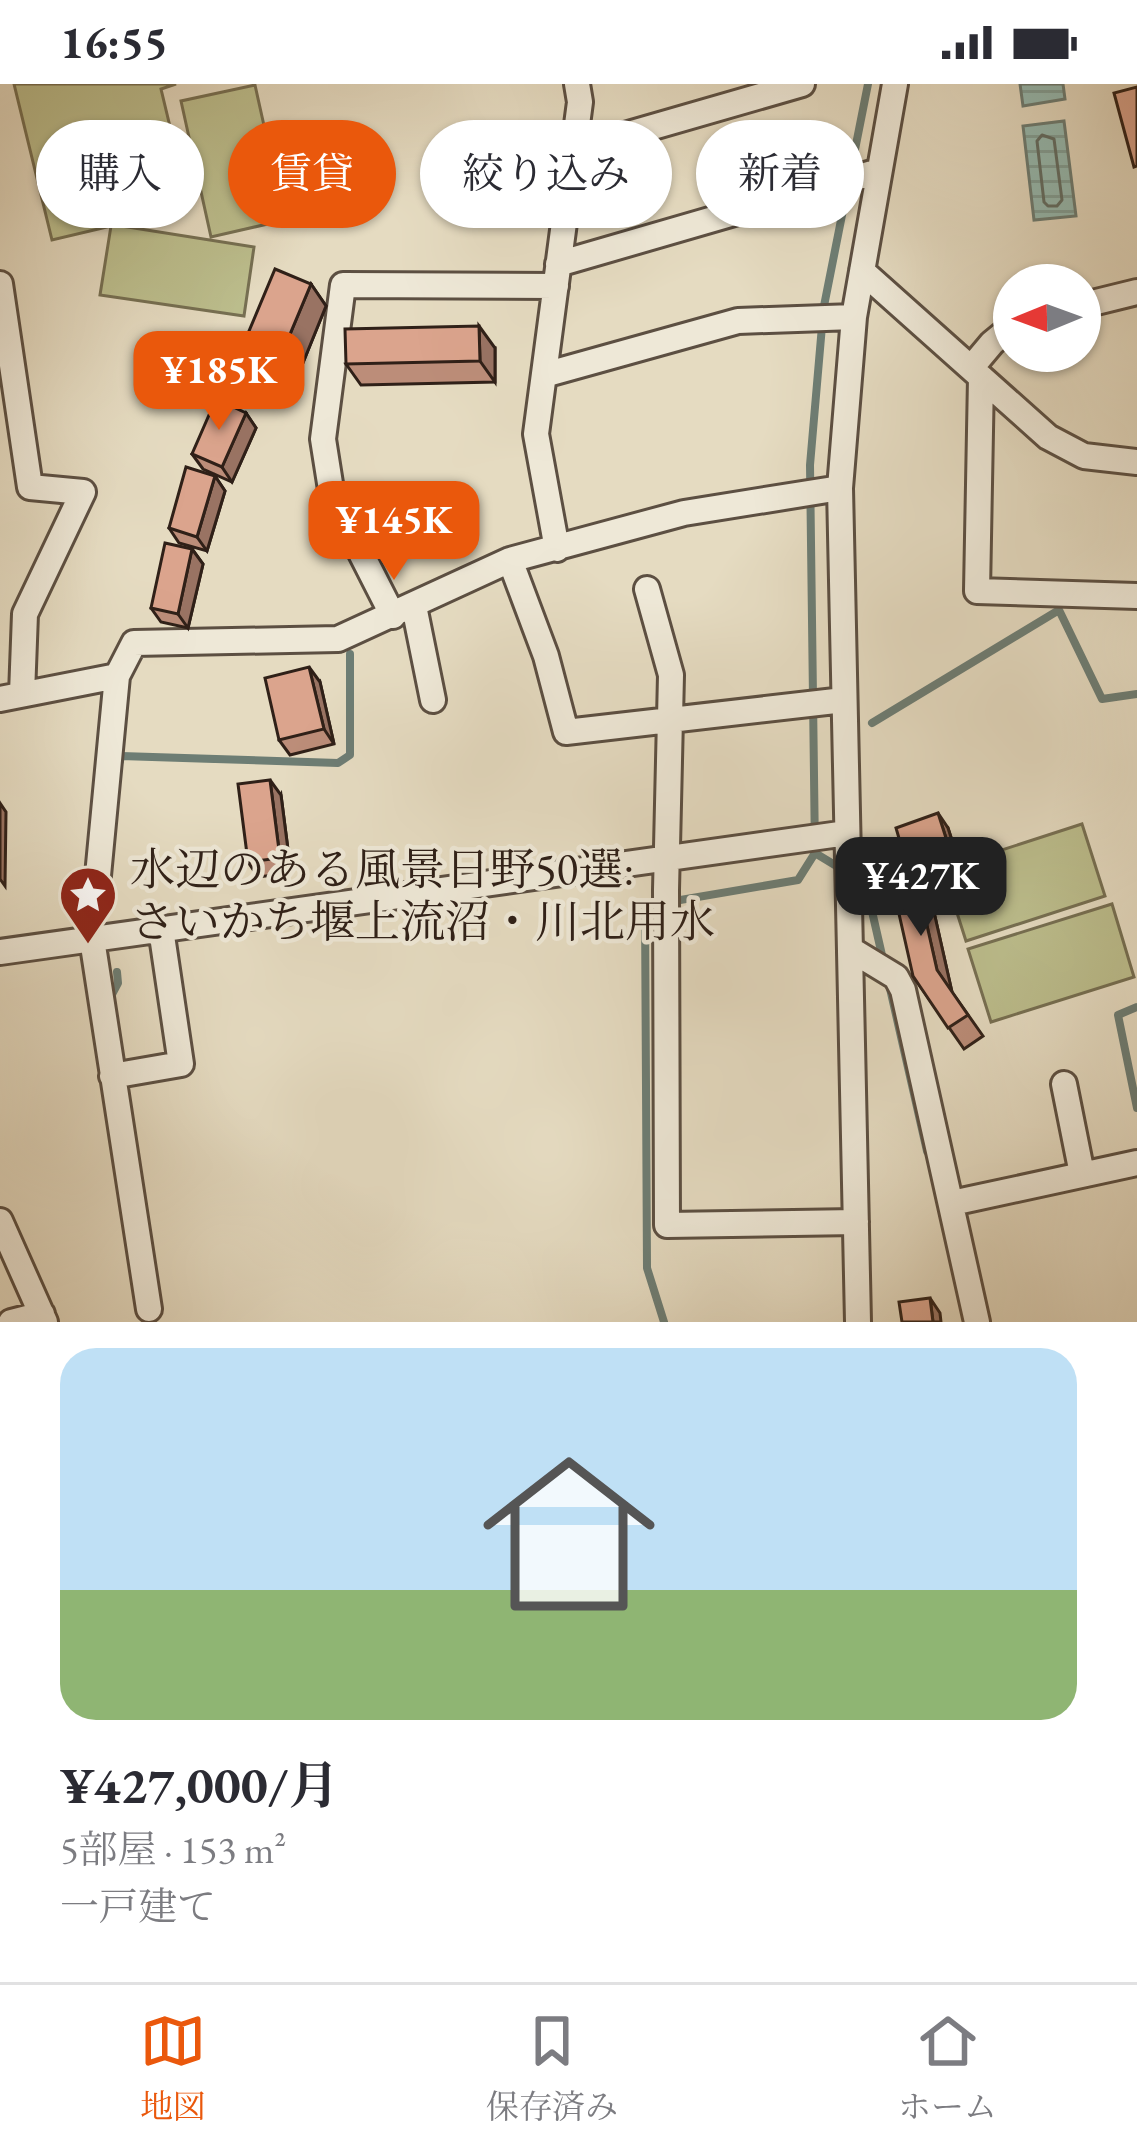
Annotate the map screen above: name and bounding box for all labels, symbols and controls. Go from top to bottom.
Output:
text: 16:55 [60,13,168,71]
chip: 購入 [36,120,204,228]
chip: 賃貸 [228,120,396,228]
chip: 絞り込み [420,120,672,228]
chip: 新着 [696,120,864,228]
north arrow [993,264,1101,372]
map controls [993,264,1101,372]
pin: ¥185K [135,331,303,433]
text: ¥185K [160,344,278,395]
pin: ¥145K [310,481,478,583]
text: ¥145K [335,494,453,545]
pin: ¥427K [837,837,1005,939]
place label: 水辺のある風景日野50選: さいかち堰上流沼・川北用水 [130,840,715,950]
text: ¥427K [862,850,980,901]
place icon: 水辺のある風景日野50選: さいかち堰上流沼・川北用水 [57,864,119,946]
icon: home [461,1426,677,1642]
text: ¥427,000/月 [60,1752,339,1818]
text: 5部屋 · 153 m² [60,1824,286,1875]
text: 一戸建て [60,1881,216,1932]
tab: 地図 [140,2008,206,2128]
tab: 保存済み [486,2008,618,2128]
tab: ホーム [898,2008,997,2128]

